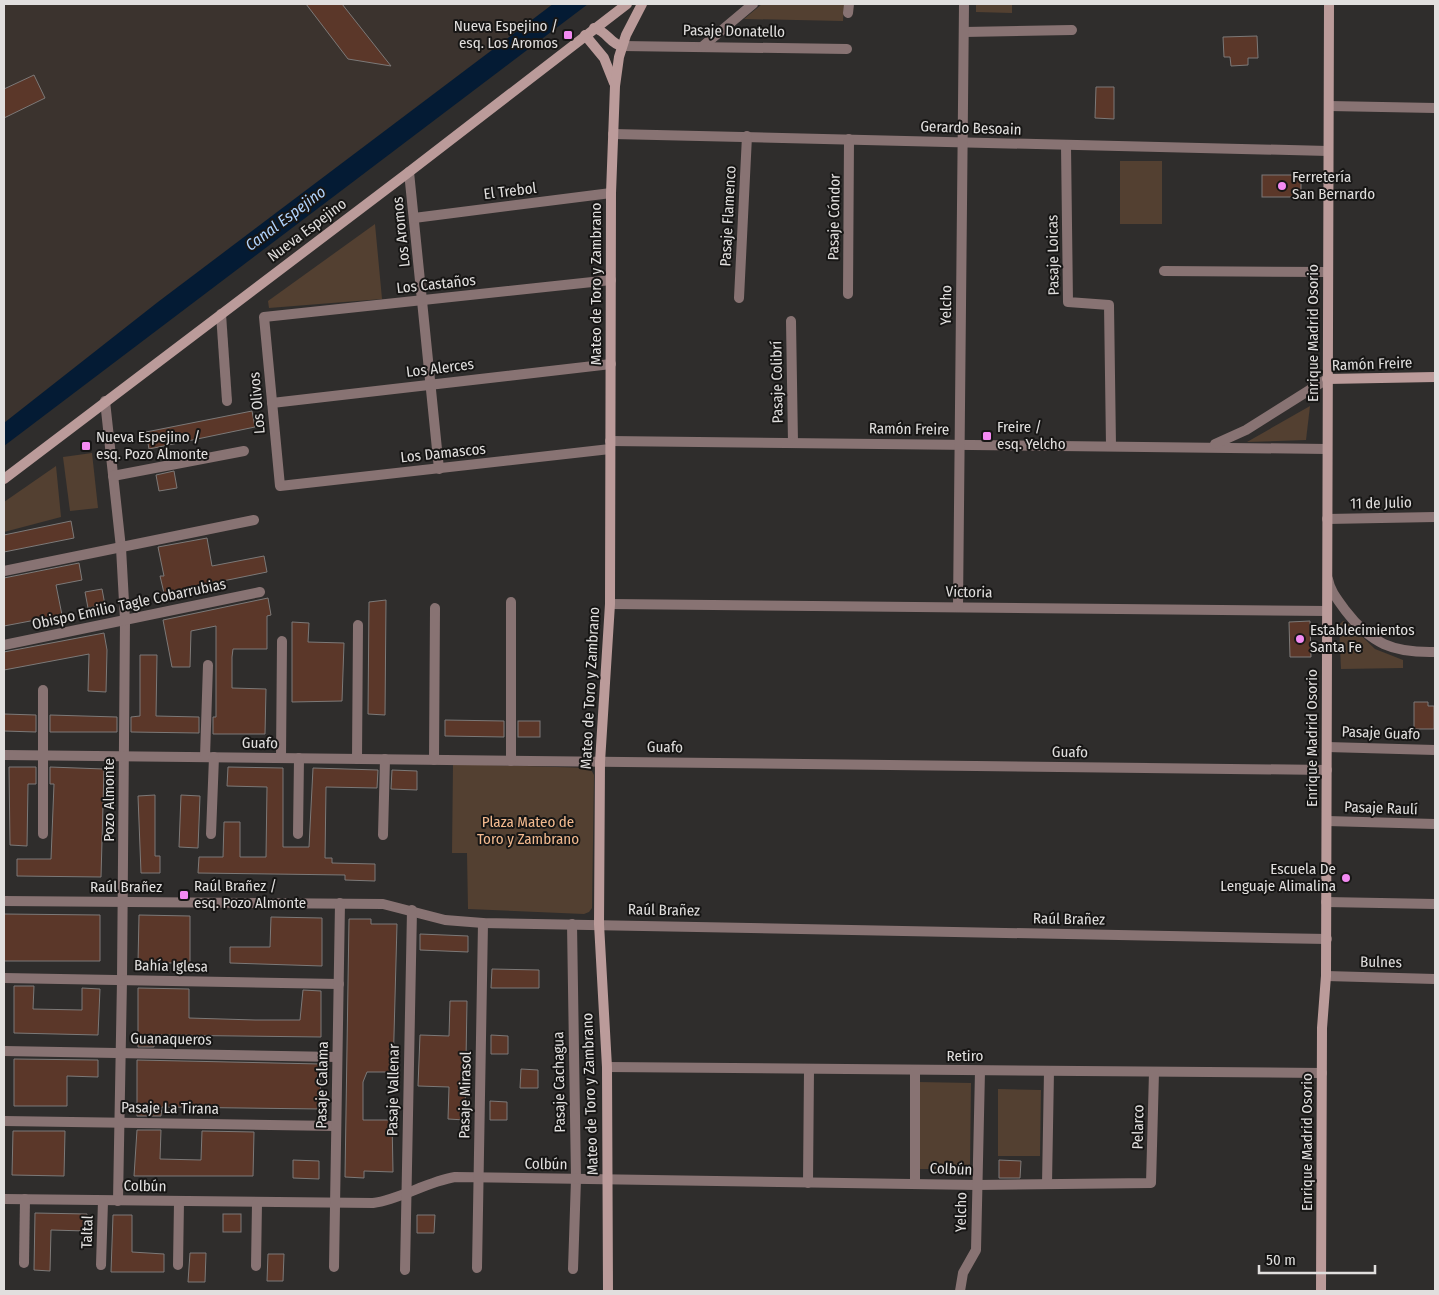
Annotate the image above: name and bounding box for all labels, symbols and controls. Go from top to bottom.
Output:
place label: Nueva Espejino / esq. Los Aromos [454,17,558,52]
street label: Pasaje Donatello [683,21,785,41]
marker: Nueva Espejino / esq. Los Aromos [562,29,574,41]
street label: Gerardo Besoain [920,117,1022,139]
street label: Pasaje Flamenco [716,165,740,267]
place label: Ferretería San Bernardo [1292,168,1375,203]
street label: Pasaje Cóndor [824,173,844,261]
street label: El Trebol [483,179,537,203]
marker: Ferretería San Bernardo [1276,180,1288,192]
water label: Canal Espejino [241,182,329,255]
street label: Nueva Espejino [264,195,350,265]
street label: Los Aromos [388,196,414,268]
street label: Mateo de Toro y Zambrano [587,203,605,365]
street label: Pasaje Loicas [1043,215,1063,295]
street label: Enrique Madrid Osorio [1304,264,1322,402]
street label: Los Castaños [395,271,477,297]
street label: Yelcho [937,285,955,325]
street label: Pasaje Colibrí [767,340,787,423]
street label: Ramón Freire [1331,354,1413,374]
street label: Los Alerces [405,355,475,381]
street label: Los Olivos [245,371,269,435]
place label: Freire / esq. Yelcho [997,418,1066,453]
street label: Ramón Freire [869,419,949,439]
place label: Nueva Espejino / esq. Pozo Almonte [96,428,208,463]
marker: Freire / esq. Yelcho [981,430,993,442]
marker: Nueva Espejino / esq. Pozo Almonte [80,440,92,452]
street label: Los Damascos [399,440,487,466]
street label: 11 de Julio [1350,493,1412,513]
street label: Obispo Emilio Tagle Cobarrubias [30,575,228,633]
street label: Victoria [945,583,993,601]
street label: Mateo de Toro y Zambrano [577,606,603,770]
place label: Establecimientos Santa Fe [1310,621,1415,656]
marker: Establecimientos Santa Fe [1294,633,1306,645]
street label: Enrique Madrid Osorio [1303,669,1321,807]
street label: Pasaje Guafo [1341,723,1421,743]
street label: Guafo [242,734,278,752]
street label: Guafo [647,738,683,756]
street label: Guafo [1052,743,1088,761]
street label: Pozo Almonte [100,758,118,842]
street label: Pasaje Raulí [1344,798,1418,818]
park label: Plaza Mateo de Toro y Zambrano [477,813,579,848]
place label: Escuela De Lenguaje Alimalina [1220,860,1336,895]
marker: Escuela De Lenguaje Alimalina [1340,872,1352,884]
place label: Raúl Brañez / esq. Pozo Almonte [194,877,306,912]
street label: Raúl Brañez [90,878,162,896]
marker: Raúl Brañez / esq. Pozo Almonte [178,889,190,901]
street label: Raúl Brañez [628,900,700,920]
street label: Raúl Brañez [1033,909,1105,929]
street label: Bulnes [1360,953,1402,971]
street label: Bahía Iglesa [134,956,208,976]
street label: Mateo de Toro y Zambrano [578,1012,602,1176]
street label: Guanaqueros [130,1029,212,1049]
street label: Pasaje Cachagua [549,1031,569,1133]
street label: Pasaje Calama [312,1041,332,1129]
street label: Pasaje Vallenar [383,1043,403,1136]
street label: Retiro [947,1047,983,1065]
street label: Pasaje Mirasol [455,1051,475,1139]
street label: Enrique Madrid Osorio [1298,1073,1316,1211]
street label: Pasaje La Tirana [121,1098,219,1118]
street label: Pelarco [1129,1104,1147,1150]
street label: Colbún [524,1155,568,1173]
street label: Colbún [929,1159,973,1179]
street label: Colbún [123,1177,167,1195]
street label: Yelcho [952,1192,970,1232]
street label: Taltal [77,1215,97,1249]
scale bar [1259,1242,1375,1274]
text: 50 m [1266,1251,1296,1269]

